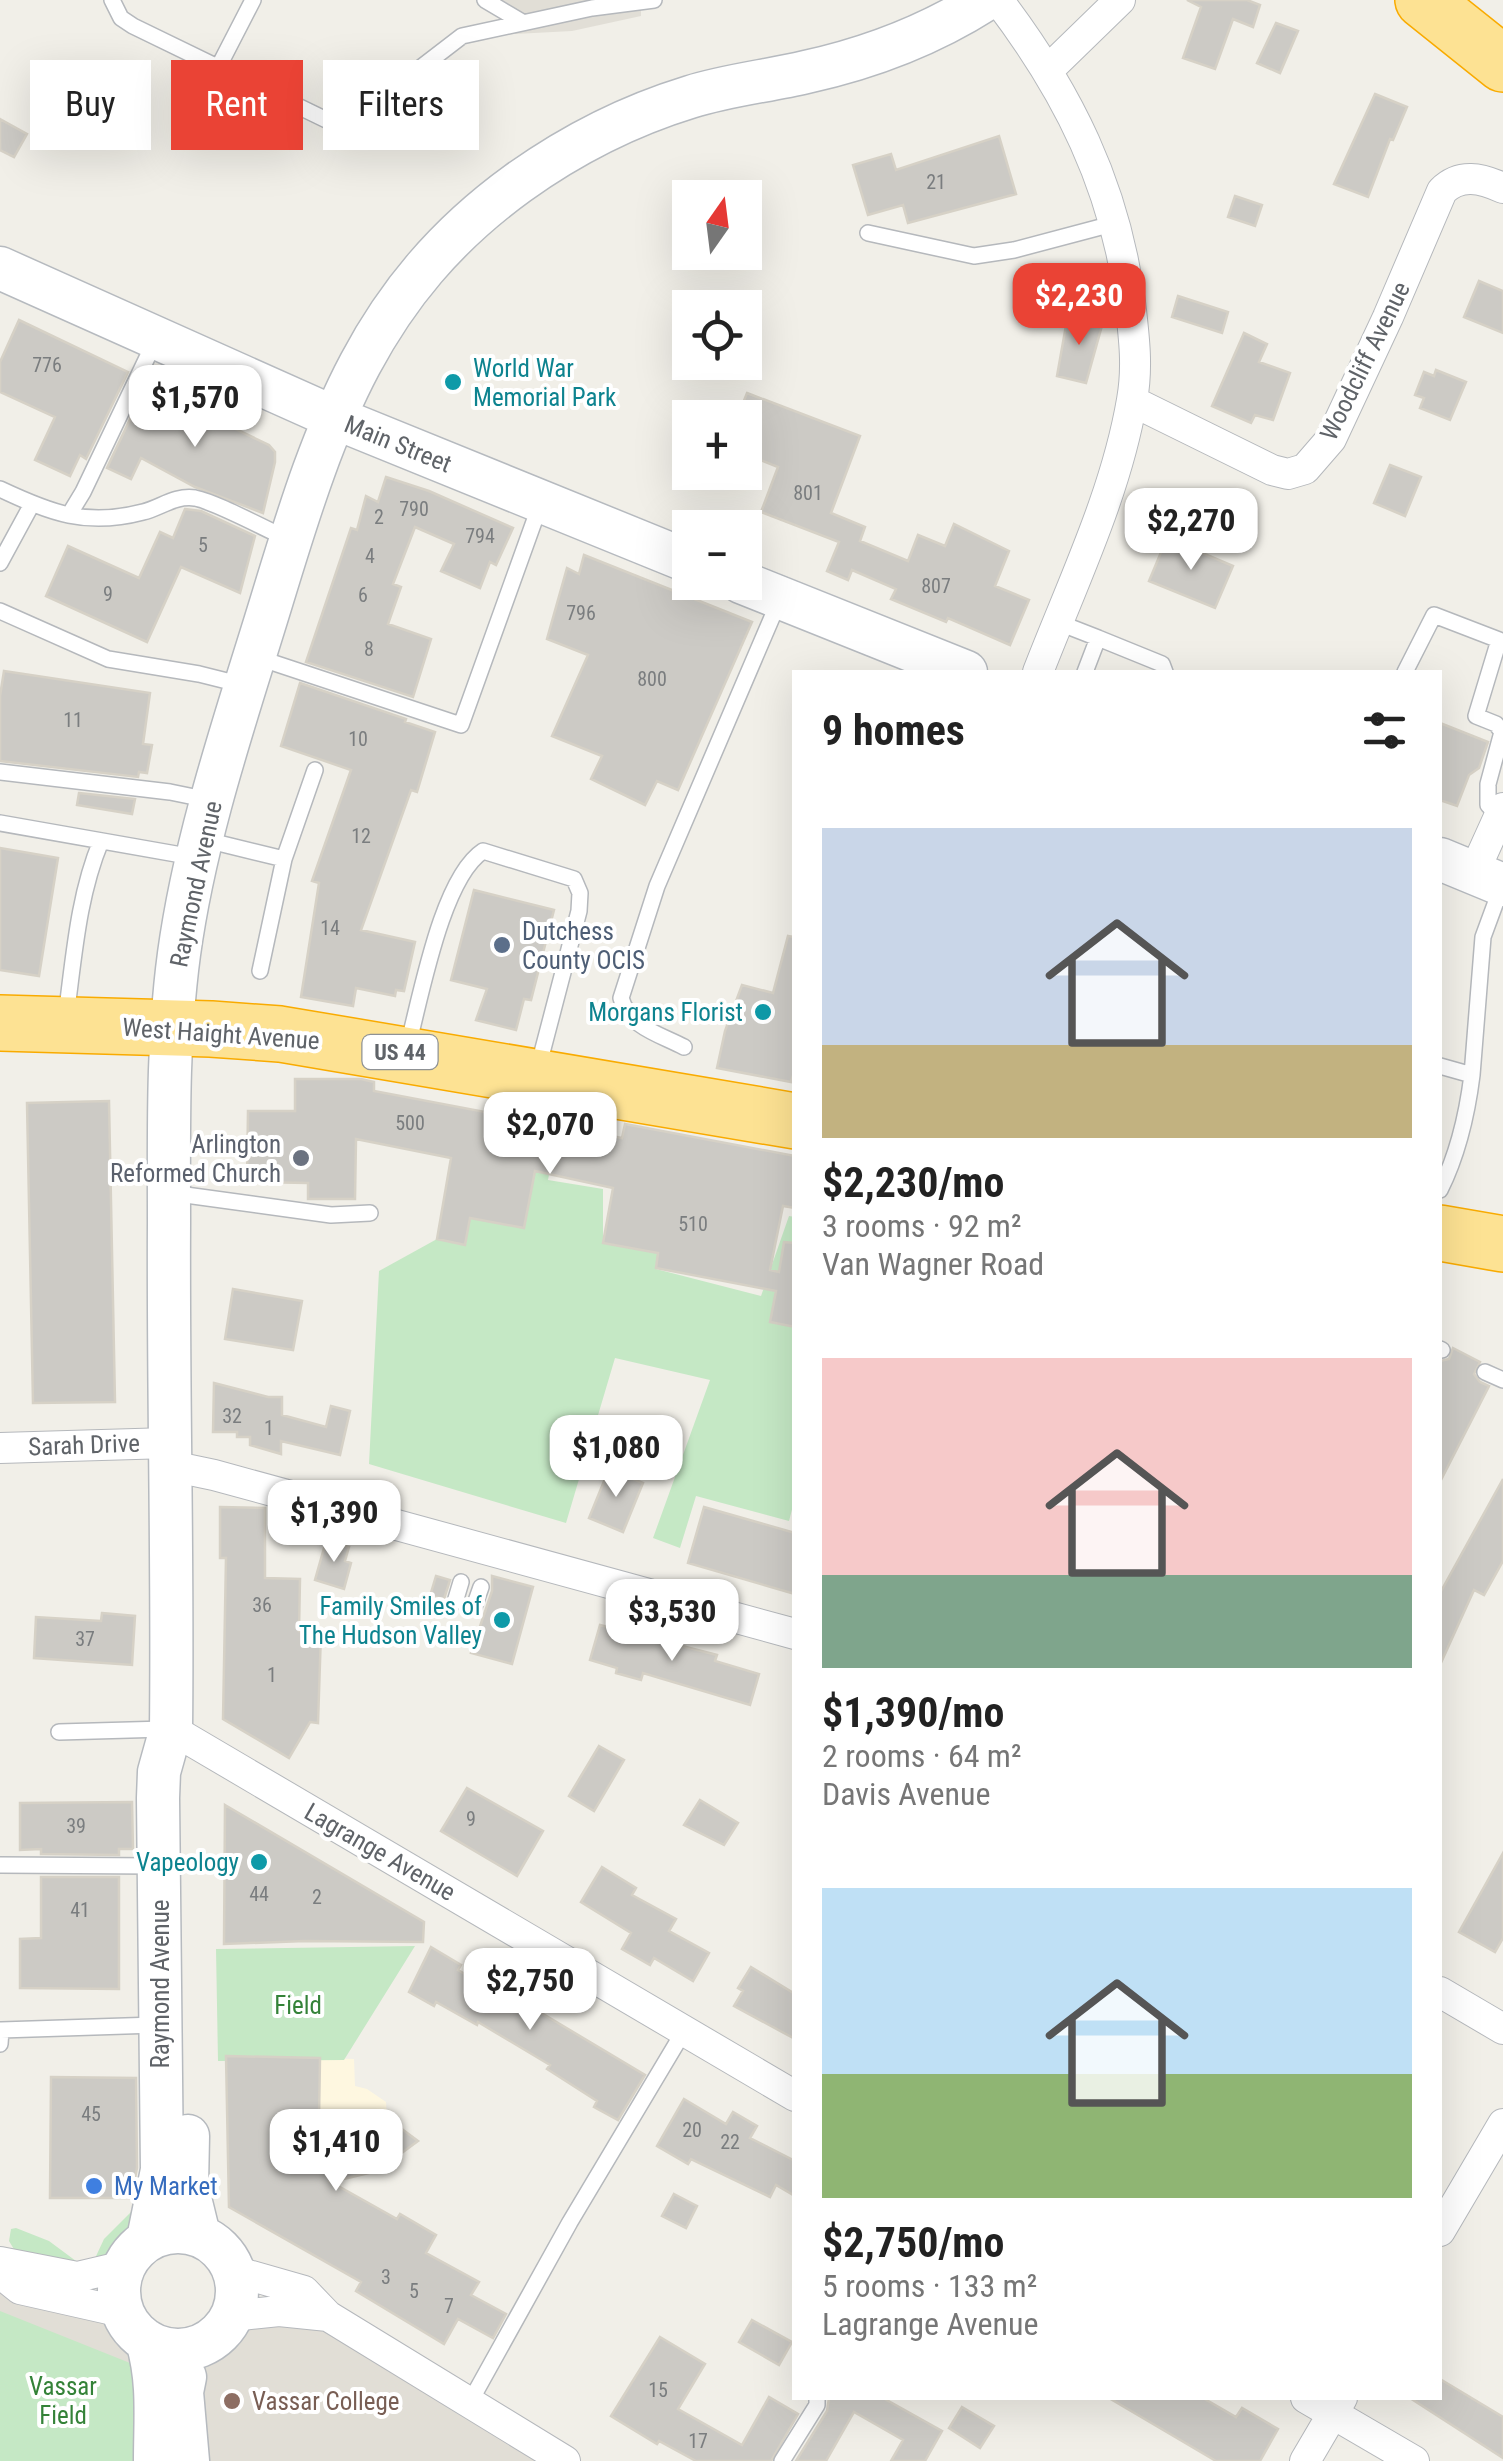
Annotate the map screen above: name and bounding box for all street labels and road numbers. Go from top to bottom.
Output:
street label: Woodcliff Avenue [1314,277,1416,445]
street label: Main Street [340,409,456,479]
street label: Raymond Avenue [164,798,228,970]
street label: West Haight Avenue [121,1013,321,1055]
road number: US 44 [362,1035,438,1069]
street label: Sarah Drive [28,1429,140,1461]
street label: Lagrange Avenue [299,1797,461,1907]
street label: Raymond Avenue [146,1899,175,2069]

